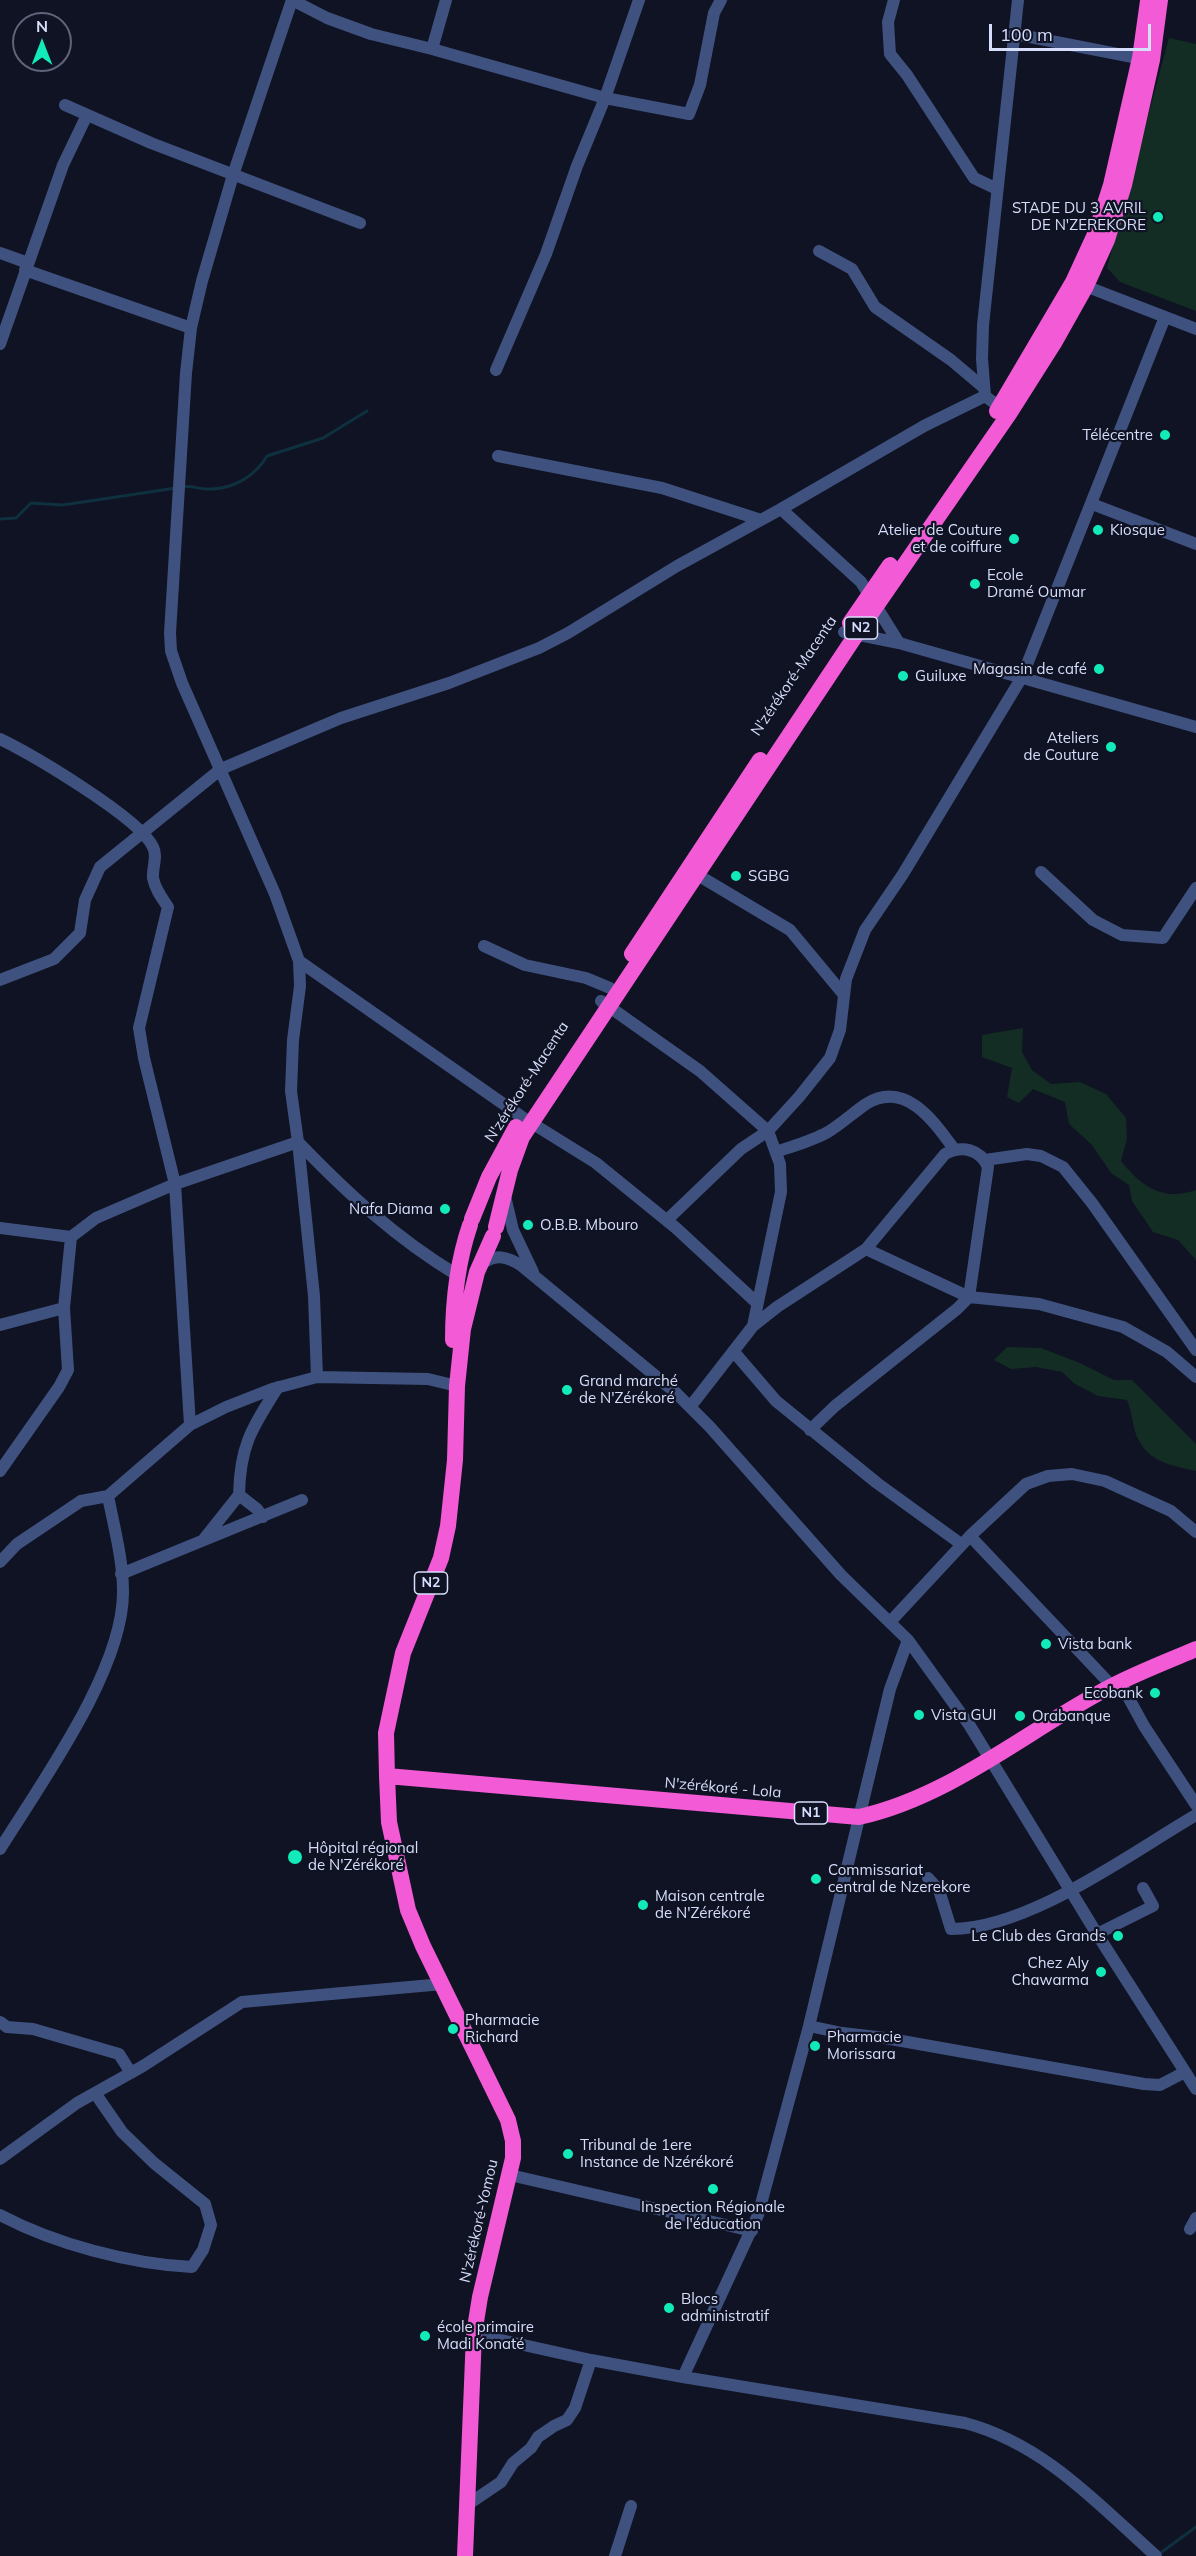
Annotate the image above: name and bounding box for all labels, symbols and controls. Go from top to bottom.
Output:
north arrow [12,12,72,72]
scale bar [992,12,1154,50]
text: N [36,16,48,36]
text: 100 m [1000,23,1053,46]
place label: STADE DU 3 AVRIL DE N'ZEREKORE [1012,199,1146,234]
marker: STADE DU 3 AVRIL DE N'ZEREKORE [1151,210,1165,224]
place label: Télécentre [1082,426,1153,444]
marker: Télécentre [1158,428,1172,442]
place label: Atelier de Couture et de coiffure [878,521,1002,556]
place label: Kiosque [1110,521,1165,539]
marker: Kiosque [1091,523,1105,537]
marker: Atelier de Couture et de coiffure [1007,532,1021,546]
place label: Ecole Dramé Oumar [987,566,1086,601]
marker: Ecole Dramé Oumar [968,577,982,591]
street label: N'zérékoré-Macenta [747,613,841,739]
road number: N2 [844,617,878,639]
place label: Magasin de café [973,660,1087,678]
marker: Magasin de café [1092,662,1106,676]
place label: Guiluxe [915,667,966,685]
marker: Guiluxe [896,669,910,683]
place label: Ateliers de Couture [1024,729,1099,764]
marker: Ateliers de Couture [1104,740,1118,754]
place label: SGBG [748,867,789,885]
marker: SGBG [729,869,743,883]
street label: N'zérékoré-Macenta [481,1018,573,1146]
place label: Nafa Diama [349,1200,433,1218]
marker: Nafa Diama [438,1202,452,1216]
place label: O.B.B. Mbouro [540,1216,638,1234]
marker: O.B.B. Mbouro [521,1218,535,1232]
place label: Grand marché de N'Zérékoré [579,1372,678,1407]
marker: Grand marché de N'Zérékoré [560,1383,574,1397]
road number: N2 [414,1572,448,1594]
place label: Vista bank [1058,1635,1132,1653]
marker: Vista bank [1039,1637,1053,1651]
place label: Ecobank [1084,1684,1143,1702]
marker: Ecobank [1148,1686,1162,1700]
place label: Vista GUI [931,1706,996,1724]
place label: Orabanque [1032,1707,1111,1725]
marker: Vista GUI [912,1708,926,1722]
marker: Orabanque [1013,1709,1027,1723]
street label: N'zérékoré - Lola [664,1774,782,1802]
road number: N1 [794,1802,828,1824]
place label: Hôpital régional de N'Zérékoré [308,1839,418,1874]
marker: Hôpital régional de N'Zérékoré [286,1848,304,1866]
place label: Commissariat central de Nzerekore [828,1861,971,1896]
marker: Commissariat central de Nzerekore [809,1872,823,1886]
place label: Maison centrale de N'Zérékoré [655,1887,765,1922]
marker: Maison centrale de N'Zérékoré [636,1898,650,1912]
place label: Le Club des Grands [971,1927,1106,1945]
marker: Le Club des Grands [1111,1929,1125,1943]
place label: Chez Aly Chawarma [1012,1954,1089,1989]
marker: Chez Aly Chawarma [1094,1965,1108,1979]
place label: Pharmacie Richard [465,2011,539,2046]
marker: Pharmacie Richard [446,2022,460,2036]
place label: Pharmacie Morissara [827,2028,901,2063]
marker: Pharmacie Morissara [808,2039,822,2053]
place label: Tribunal de 1ere Instance de Nzérékoré [580,2136,734,2171]
marker: Tribunal de 1ere Instance de Nzérékoré [561,2147,575,2161]
street label: N'zérékoré-Yomou [456,2158,502,2284]
marker: Inspection Régionale de l'éducation [706,2182,720,2196]
place label: Inspection Régionale de l'éducation [641,2198,785,2233]
place label: Blocs administratif [681,2290,769,2325]
marker: Blocs administratif [662,2301,676,2315]
place label: école primaire Madi Konaté [437,2318,534,2353]
marker: école primaire Madi Konaté [418,2329,432,2343]

